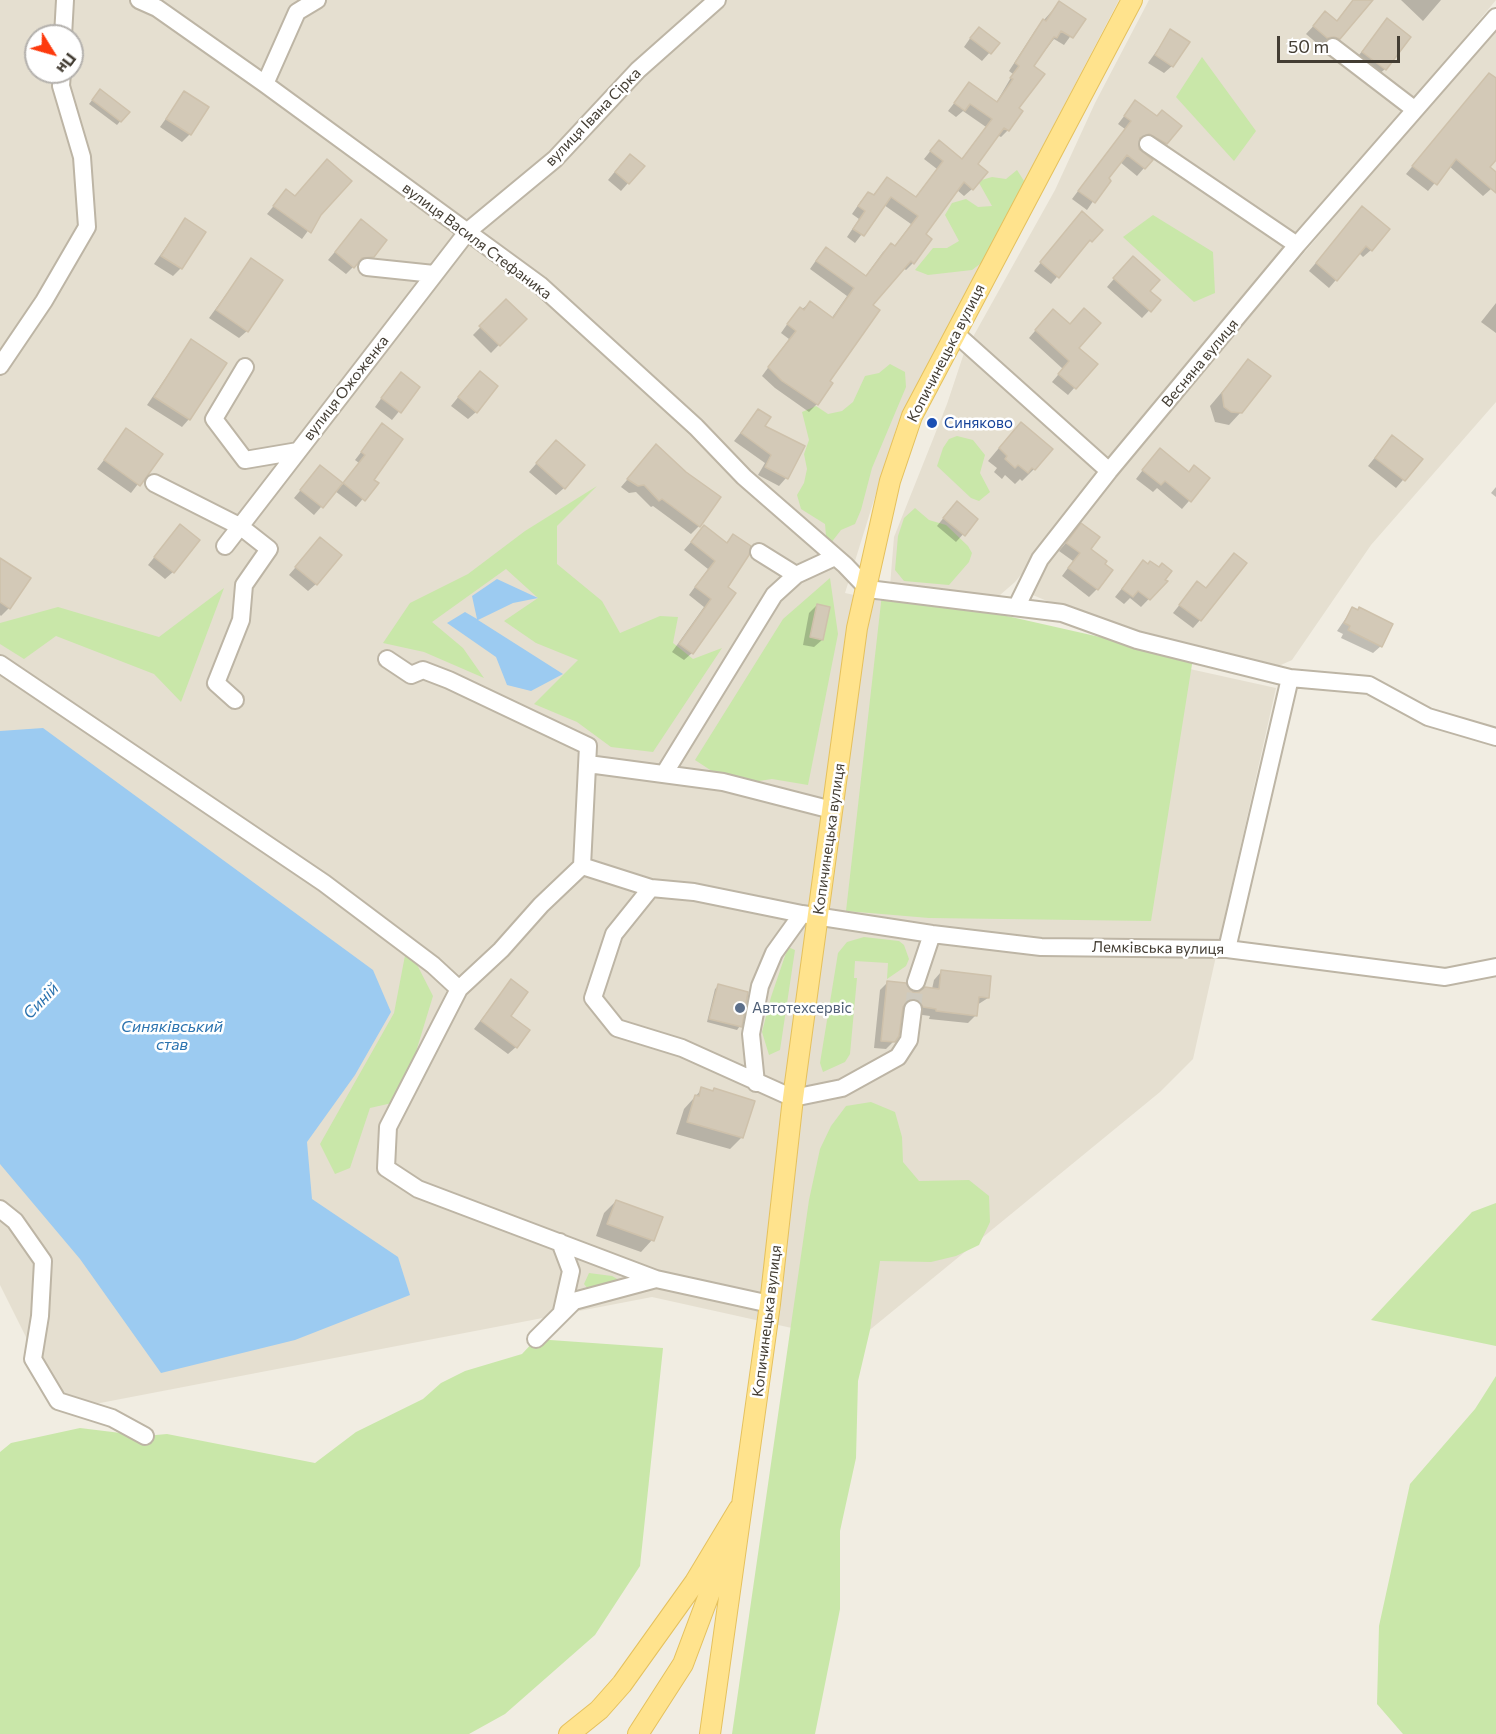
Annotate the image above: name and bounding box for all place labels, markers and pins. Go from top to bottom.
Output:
place label: Синяково [944,414,1013,432]
marker: Синяково [925,416,939,430]
place label: Автотехсервіс [752,999,852,1017]
marker: Автотехсервіс [733,1001,747,1015]

